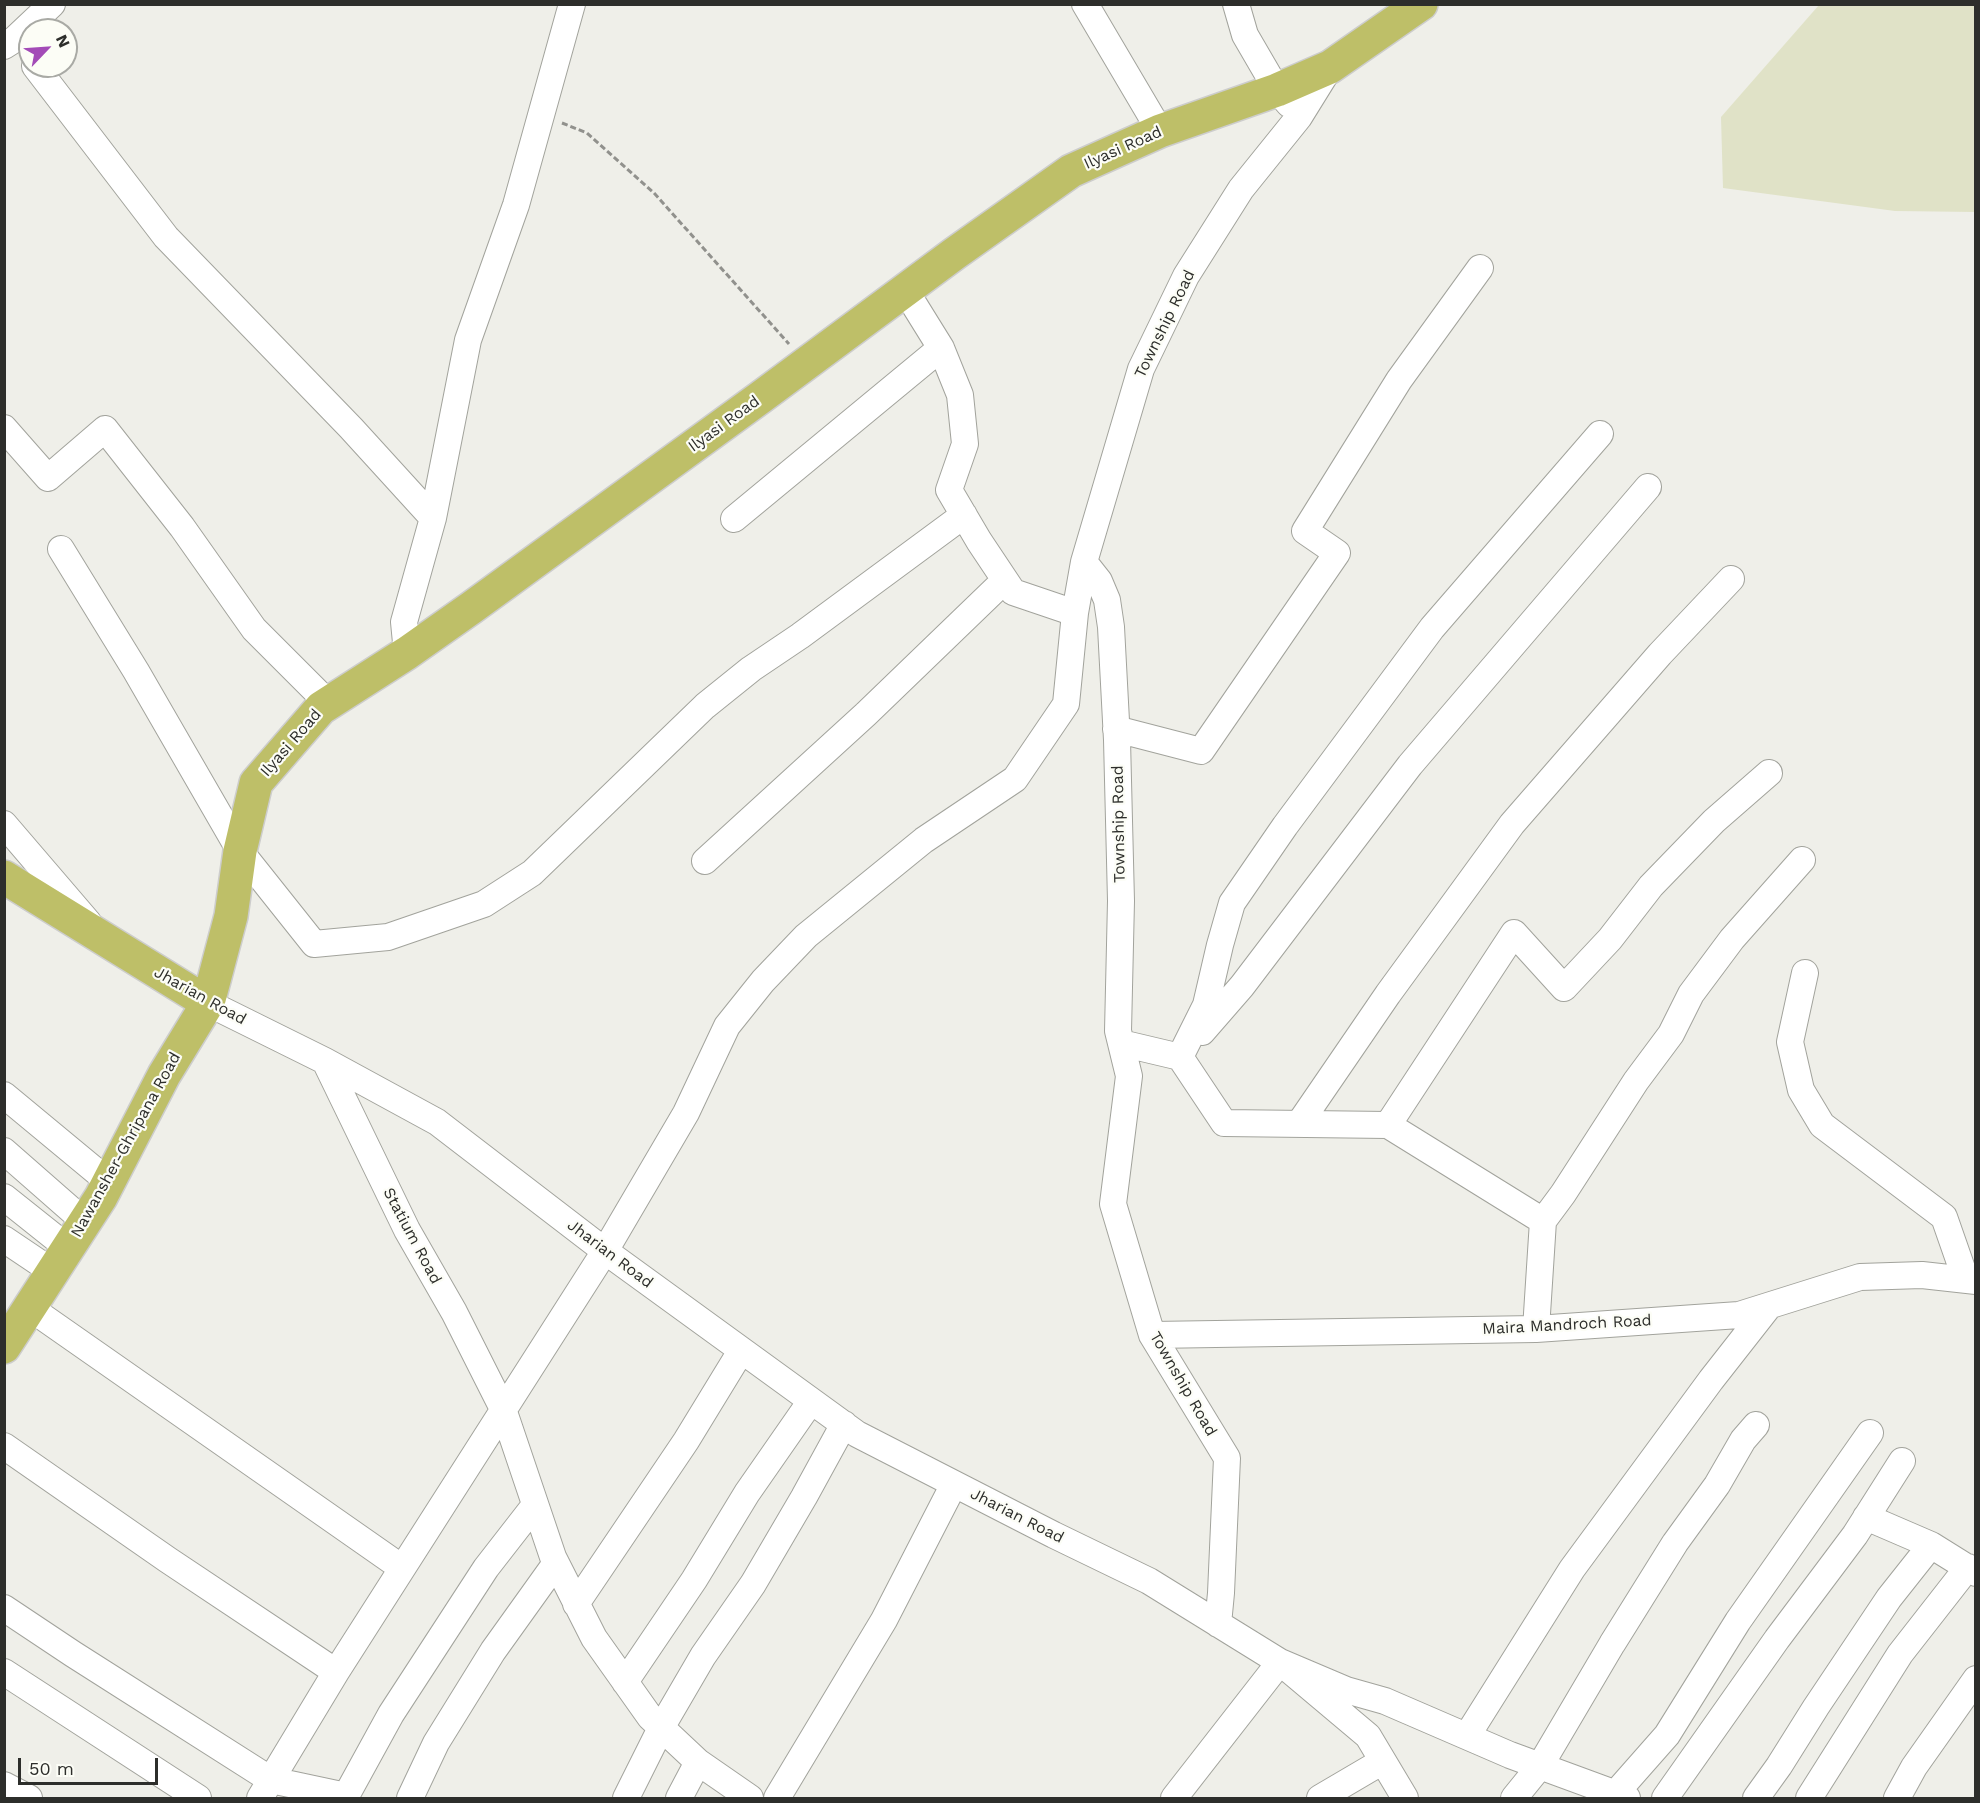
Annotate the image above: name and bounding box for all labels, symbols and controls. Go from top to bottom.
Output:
north arrow [18,18,78,78]
text: N [52,32,74,50]
street label: Ilyasi Road [1081,122,1165,174]
street label: Township Road [1131,267,1199,381]
street label: Ilyasi Road [685,392,763,456]
street label: Ilyasi Road [256,705,326,781]
street label: Township Road [1108,765,1130,883]
street label: Jharian Road [151,963,249,1029]
street label: Nawansher-Ghripana Road [67,1049,185,1241]
street label: Statium Road [379,1185,445,1287]
street label: Jharian Road [563,1216,657,1292]
street label: Maira Mandroch Road [1482,1311,1652,1339]
street label: Township Road [1145,1328,1221,1440]
street label: Jharian Road [967,1484,1067,1548]
scale bar [21,1746,160,1784]
text: 50 m [29,1758,74,1779]

